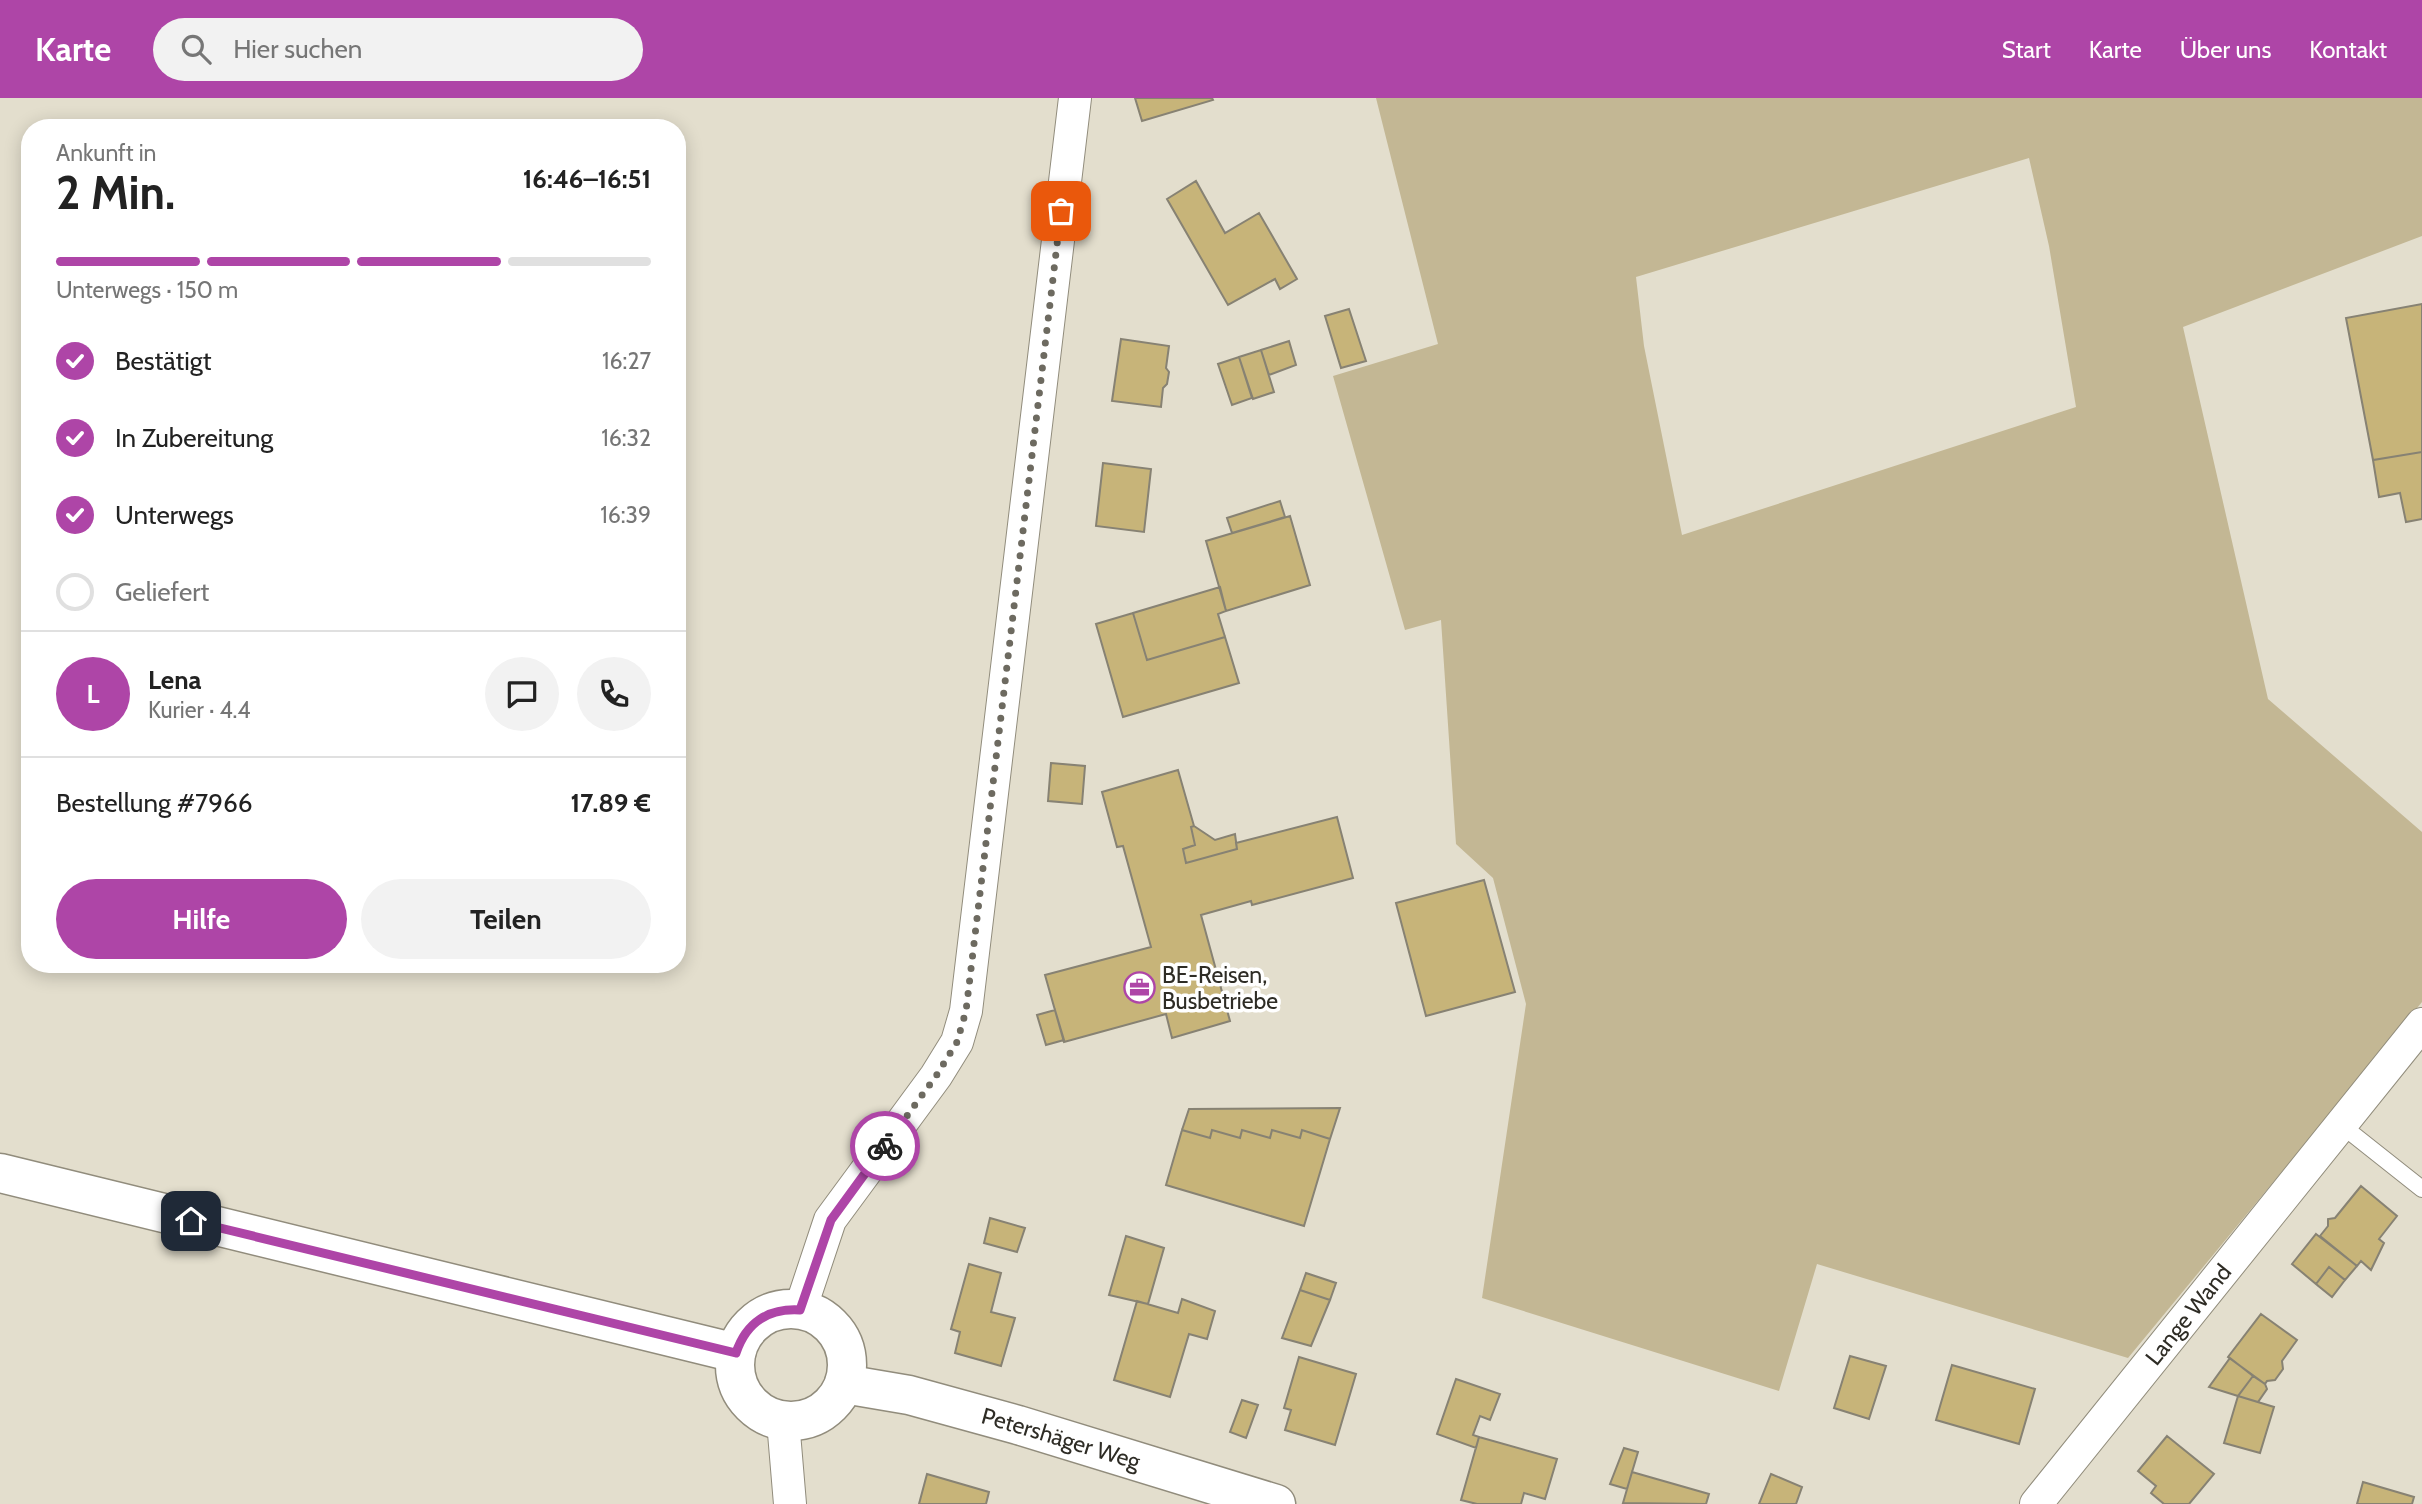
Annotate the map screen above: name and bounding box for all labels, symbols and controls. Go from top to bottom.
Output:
search box [153,18,643,81]
text: Karte [35,29,111,69]
icon: search [177,30,215,68]
text: Hier suchen [233,33,362,65]
text: Start [2002,35,2051,64]
text: Karte [2089,35,2142,64]
text: Über uns [2180,35,2271,64]
text: Kontakt [2309,35,2387,64]
text: Ankunft in [56,139,156,167]
text: 16:46–16:51 [523,163,651,195]
text: 2 Min. [56,165,175,221]
pin [1031,181,1091,241]
icon: bag [1042,192,1080,230]
text: Unterwegs · 150 m [56,276,238,304]
icon: check [56,342,94,380]
text: Bestätigt [115,345,212,377]
text: 16:27 [602,347,651,375]
icon: check [56,419,94,457]
text: In Zubereitung [115,422,273,454]
text: 16:32 [601,424,651,452]
icon: check [56,496,94,534]
text: Unterwegs [115,499,234,531]
text: 16:39 [600,501,651,529]
text: Geliefert [115,576,209,608]
button: chat [485,657,559,731]
button: phone [577,657,651,731]
text: Lena [148,664,202,696]
text: L [86,678,100,710]
text: Kurier · 4.4 [148,696,251,724]
text: Bestellung #7966 [56,787,252,819]
text: 17.89 € [570,787,651,819]
button: Hilfe [56,879,347,959]
button: Teilen [361,879,651,959]
place label: BE-Reisen, Busbetriebe [1162,961,1278,1015]
office icon: BE-Reisen, Busbetriebe [1122,971,1156,1005]
courier [850,1111,920,1181]
icon: bike [866,1127,904,1165]
pin [161,1191,221,1251]
icon: home [172,1202,210,1240]
street label: Lange Wand [2139,1259,2237,1371]
street label: Petershäger Weg [979,1402,1144,1476]

